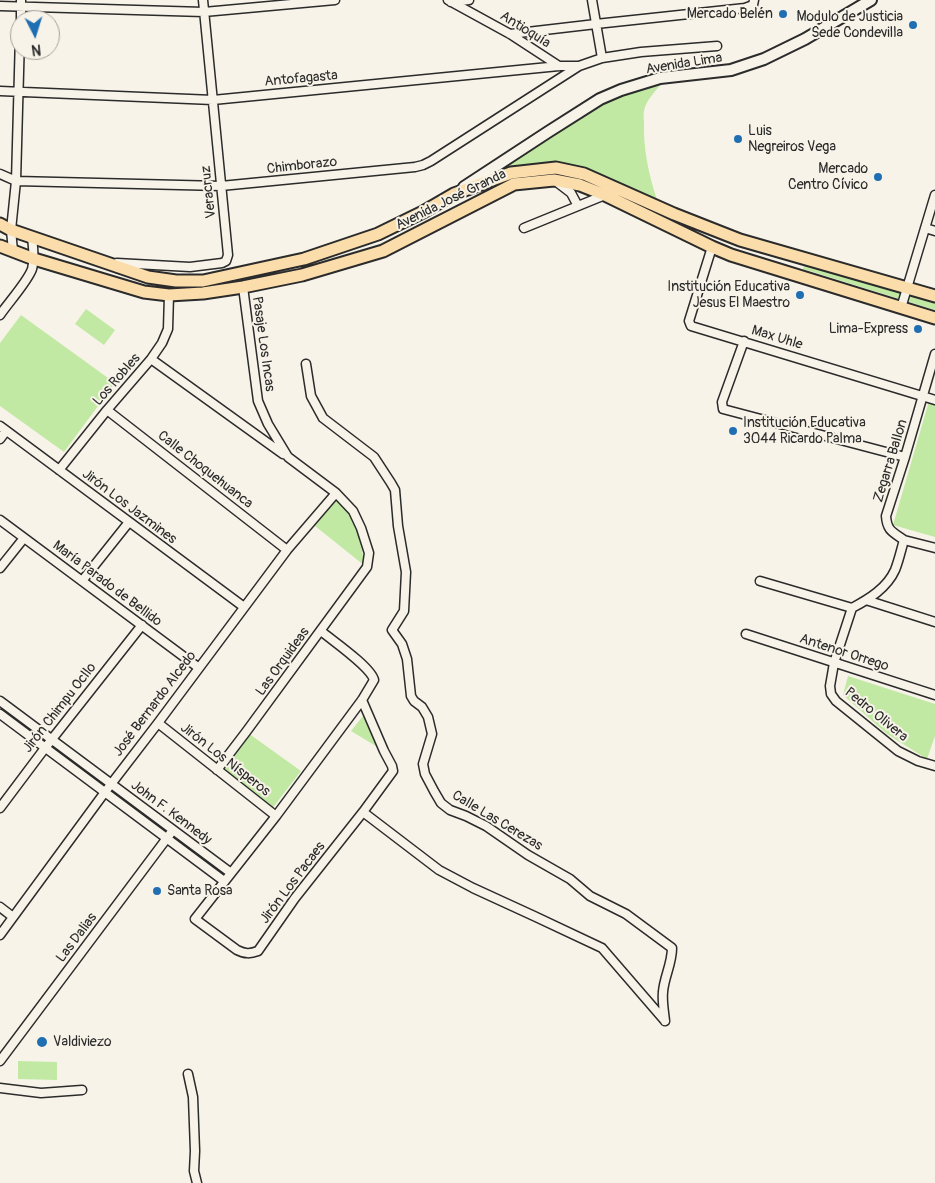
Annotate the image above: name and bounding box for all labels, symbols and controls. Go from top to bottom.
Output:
place label: Mercado Belén [687,6,773,22]
street label: Antioquía [497,8,553,52]
marker: Mercado Belén [777,8,789,20]
place label: Modulo de Justicia Sede Condevilla [796,9,903,41]
north arrow [10,10,60,60]
marker: Modulo de Justicia Sede Condevilla [907,19,919,31]
text: N [31,41,42,58]
street label: Avenida Lima [645,50,723,78]
street label: Antofagasta [264,67,338,91]
place label: Luis Negreiros Vega [748,123,836,156]
marker: Luis Negreiros Vega [732,133,744,145]
street label: Chimborazo [266,154,338,178]
place label: Mercado Centro Cívico [788,161,868,193]
street label: Veracruz [198,165,220,219]
street label: Avenida José Granda [393,166,509,234]
marker: Mercado Centro Cívico [872,171,884,183]
place label: Institución Educativa Jesus El Maestro [667,279,790,312]
marker: Institución Educativa Jesus El Maestro [794,289,806,301]
street label: Pasaje Los Incas [248,295,278,393]
place label: Lima-Express [829,321,908,337]
street label: Max Uhle [749,322,805,354]
marker: Lima-Express [912,323,924,335]
street label: Los Robles [90,350,144,410]
place label: Institución Educativa 3044 Ricardo Palma [743,415,866,448]
street label: Zegarra Ballon [870,417,912,505]
marker: Institución Educativa 3044 Ricardo Palma [727,425,739,437]
street label: Calle Choquehuanca [154,428,256,512]
street label: Jirón Los Jazmines [78,466,180,548]
street label: María Parado de Bellido [49,537,165,631]
street label: Las Orquideas [253,625,313,699]
street label: Antenor Orrego [797,631,891,675]
street label: José Bernardo Alcedo [110,648,200,760]
street label: Jirón Chimpu Ocllo [20,660,100,756]
street label: Pedro Olivera [841,684,911,746]
street label: Jirón Los Nísperos [177,720,273,800]
street label: John F. Kennedy [127,777,215,849]
street label: Calle Las Cerezas [449,787,545,855]
street label: Jirón Los Pacaes [257,839,329,927]
place label: Santa Rosa [167,883,233,899]
marker: Santa Rosa [151,885,163,897]
street label: Las Dalias [53,910,101,966]
place label: Valdiviezo [53,1034,112,1050]
marker: Valdiviezo [35,1035,49,1049]

